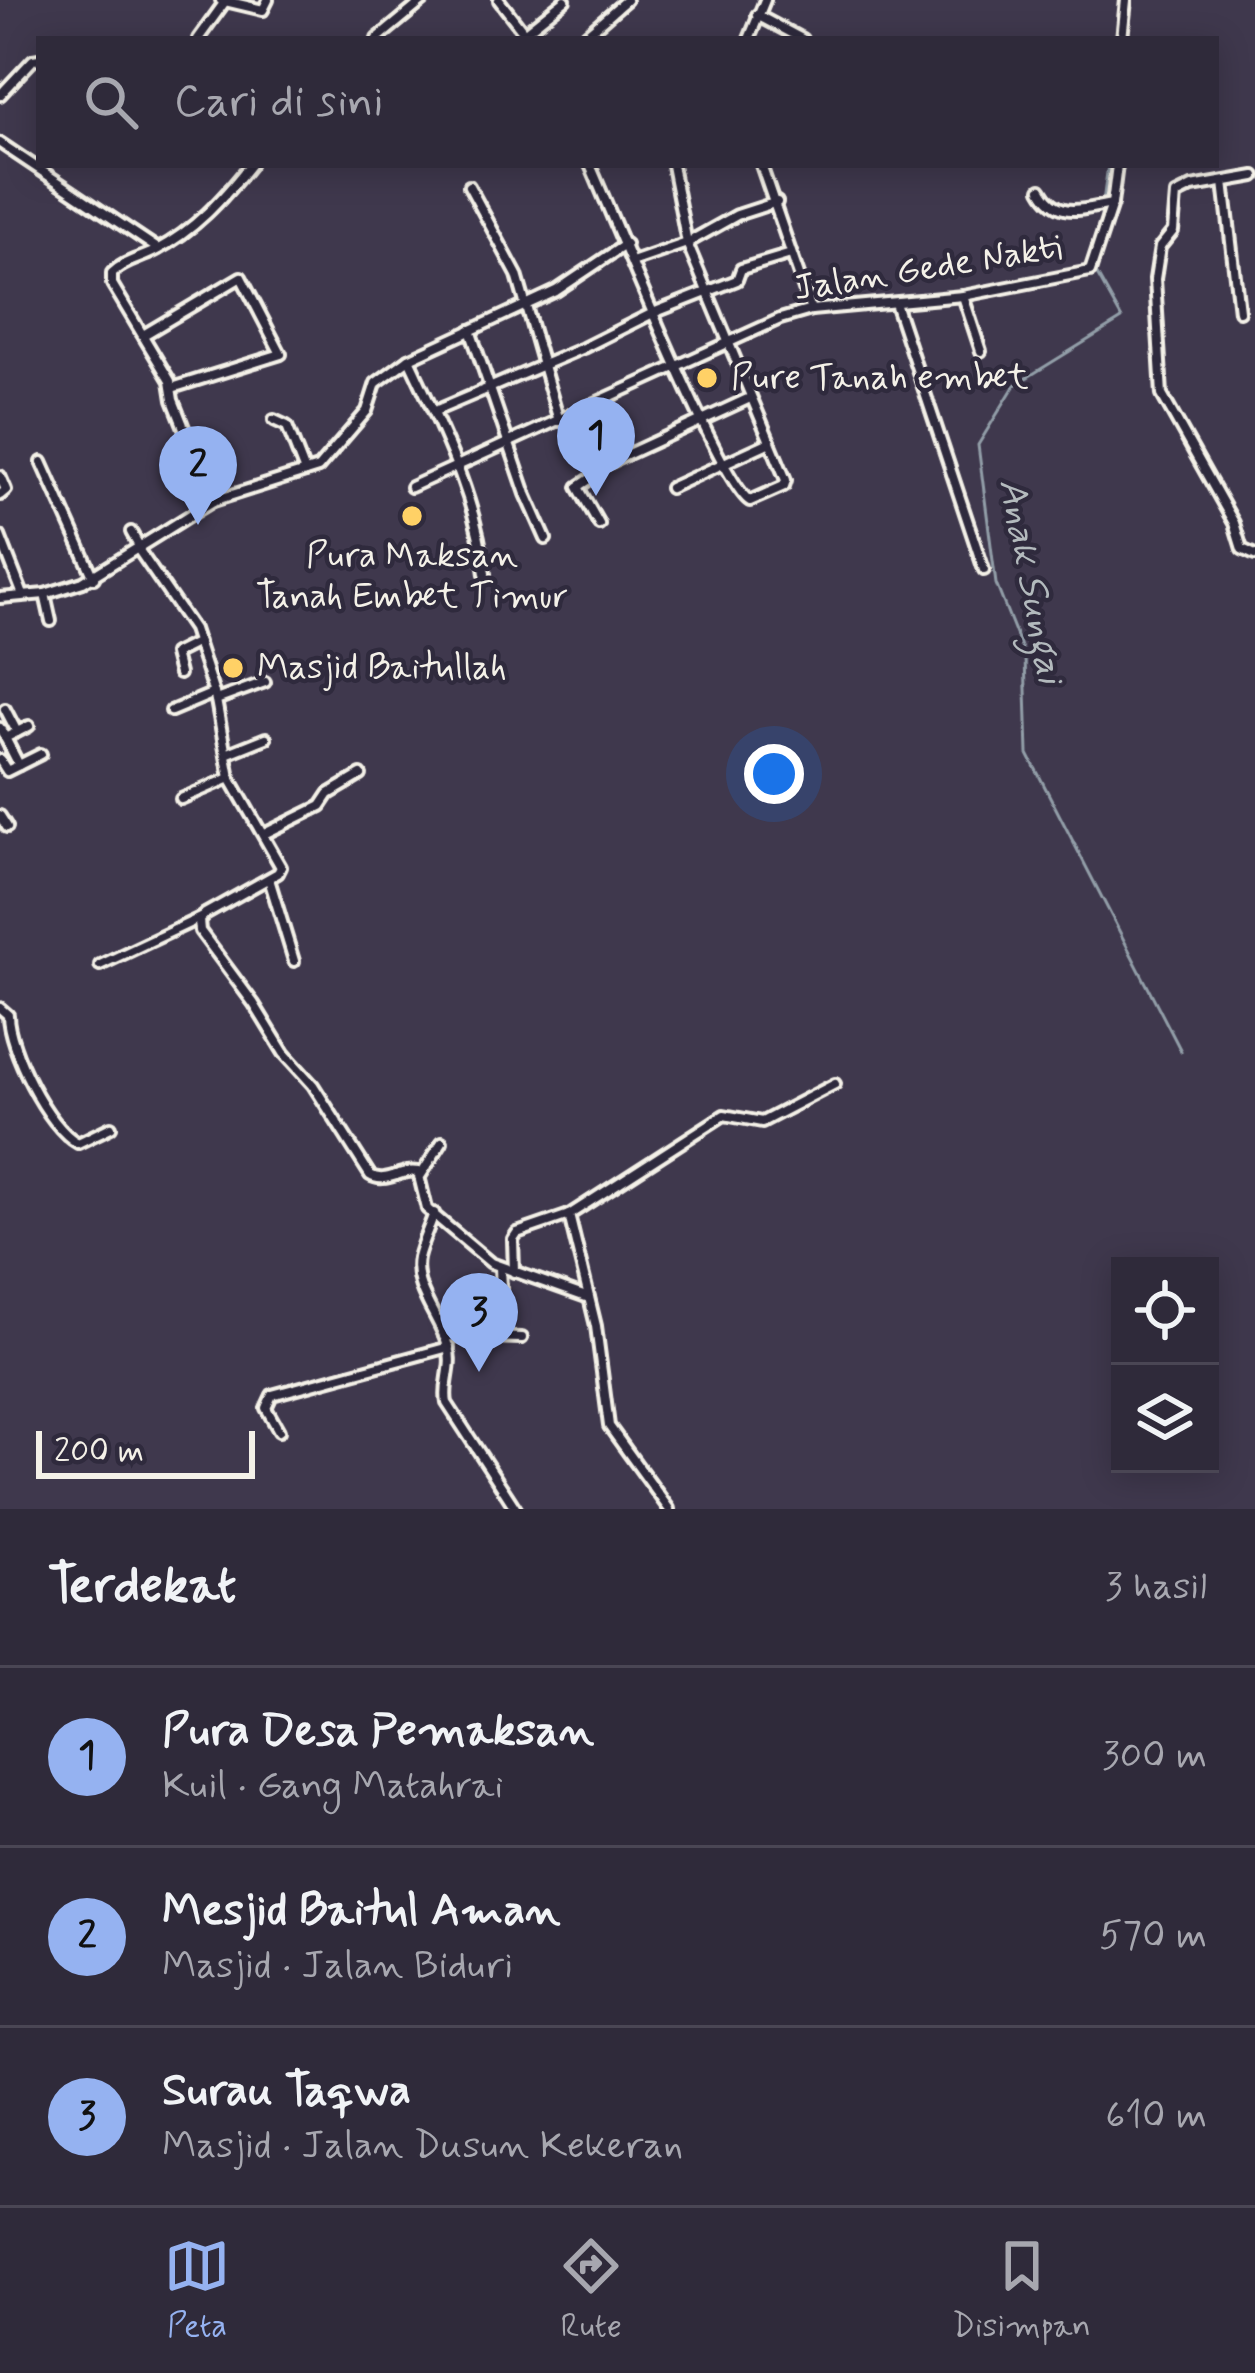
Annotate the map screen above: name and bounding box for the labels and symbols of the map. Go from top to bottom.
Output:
street label: Jalan Gede Nakti [790,225,1066,313]
place label: Pure Tanah embet [731,355,1029,402]
marker: Pure Tanah embet [694,365,720,391]
pin: 1 [557,397,635,496]
pin: 2 [159,426,237,525]
water label: Anak Sungai [981,474,1075,692]
marker: Pura Maksan Tanah Embet Timur [399,503,425,529]
place label: Pura Maksan Tanah Embet Timur [256,533,568,621]
place label: Masjid Baitullah [257,645,507,692]
marker: Masjid Baitullah [220,655,246,681]
your location [744,744,804,804]
pin: 3 [440,1273,518,1372]
scale bar [36,1425,255,1478]

